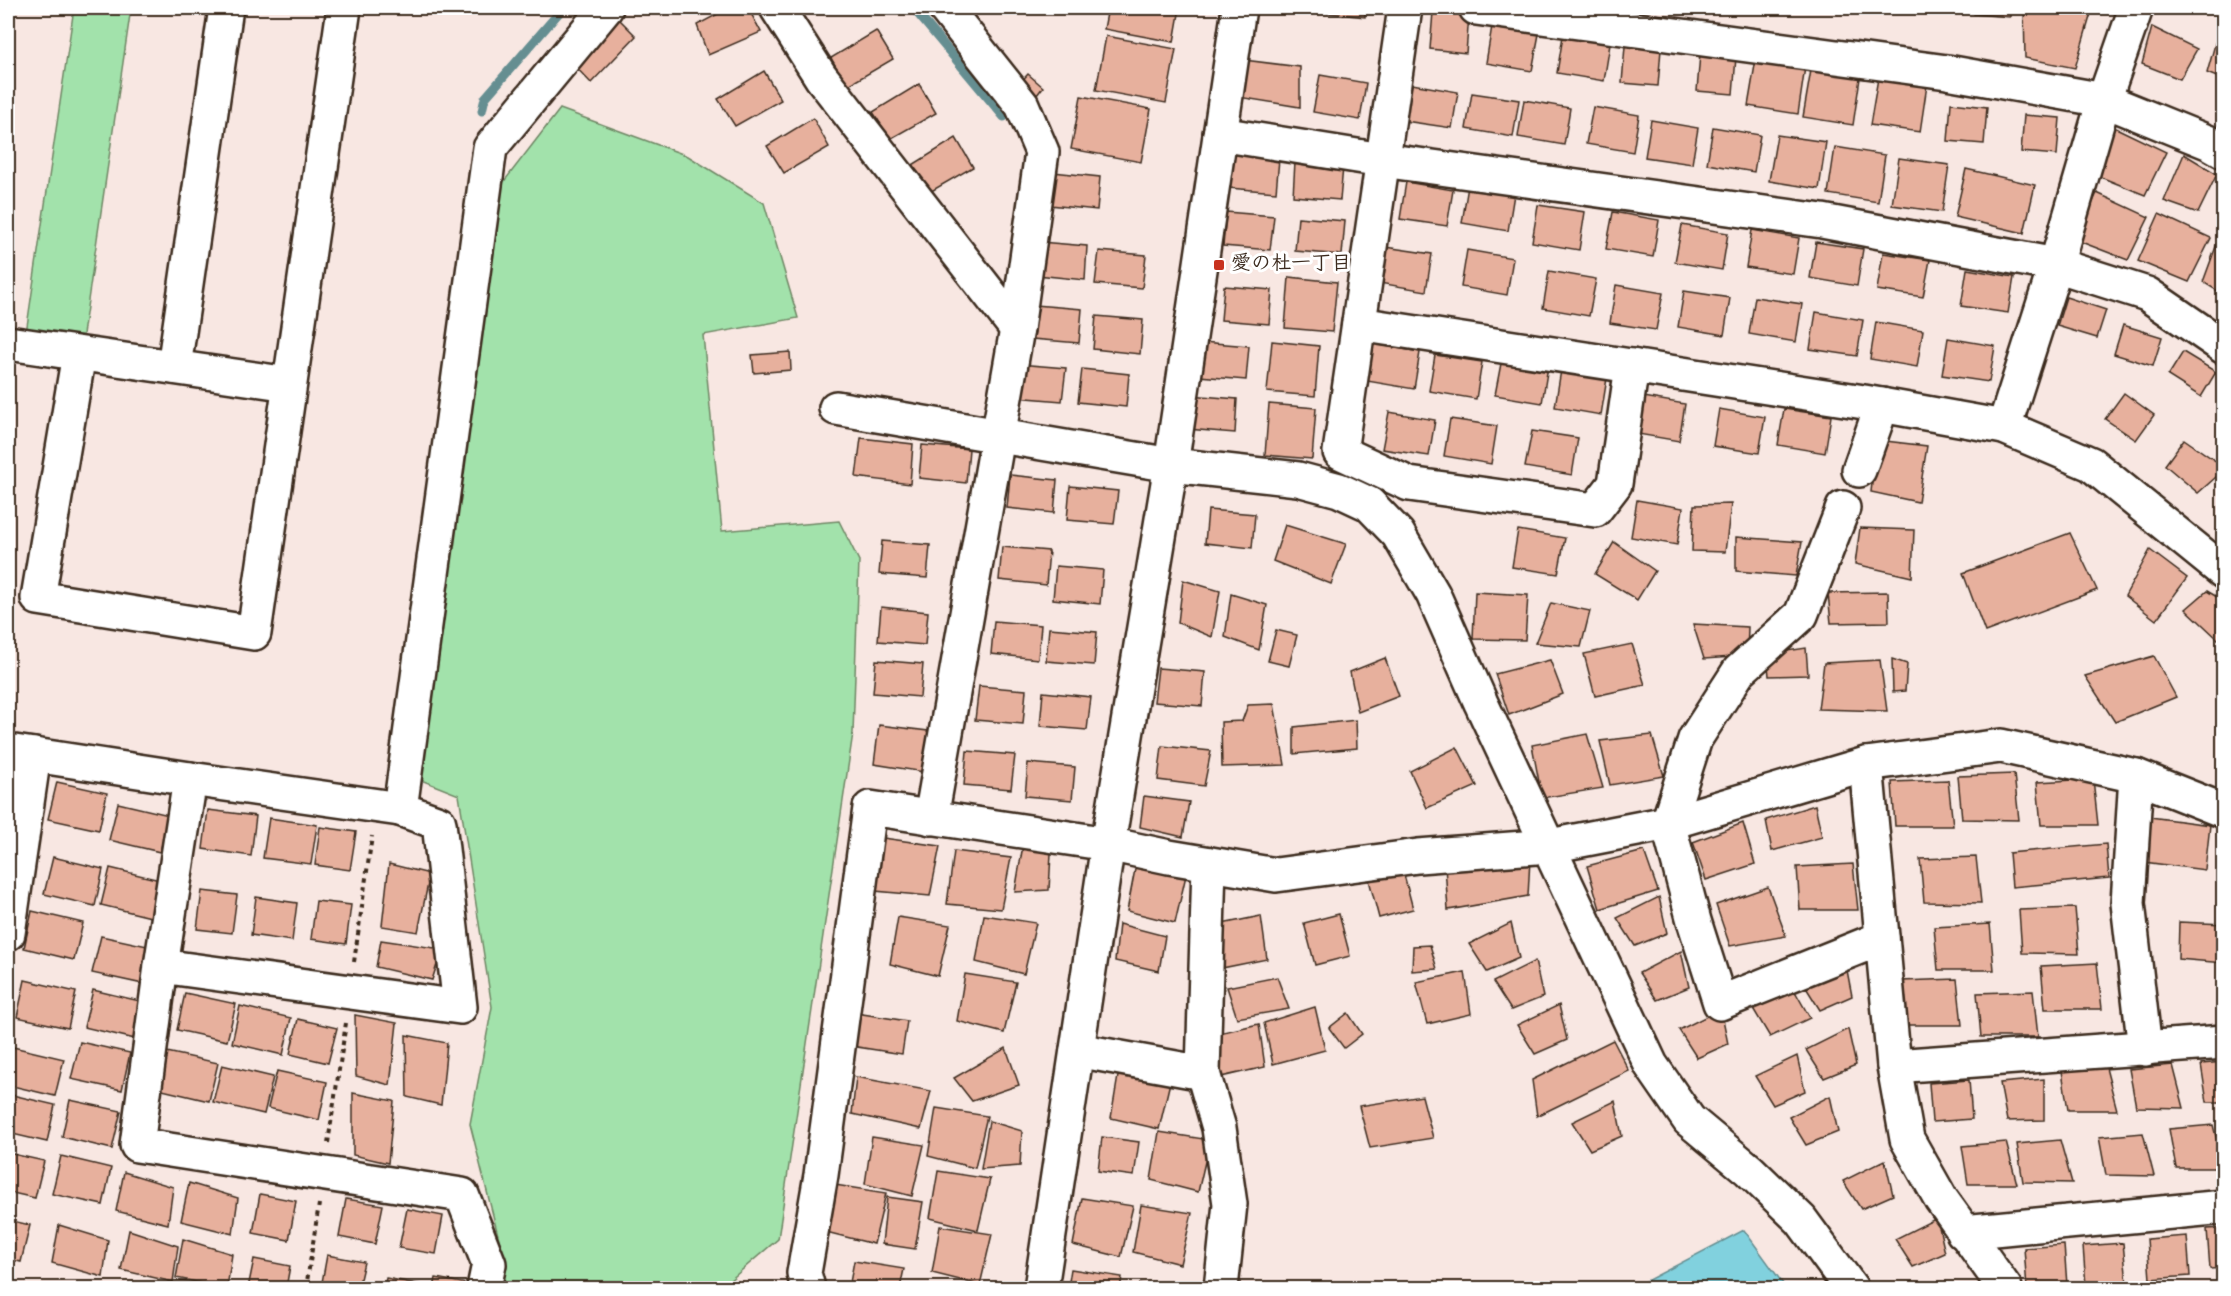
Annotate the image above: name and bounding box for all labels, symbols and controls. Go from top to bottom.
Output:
place label: 愛の杜一丁目 [1231,251,1351,279]
marker: 愛の杜一丁目 [1212,258,1226,272]

